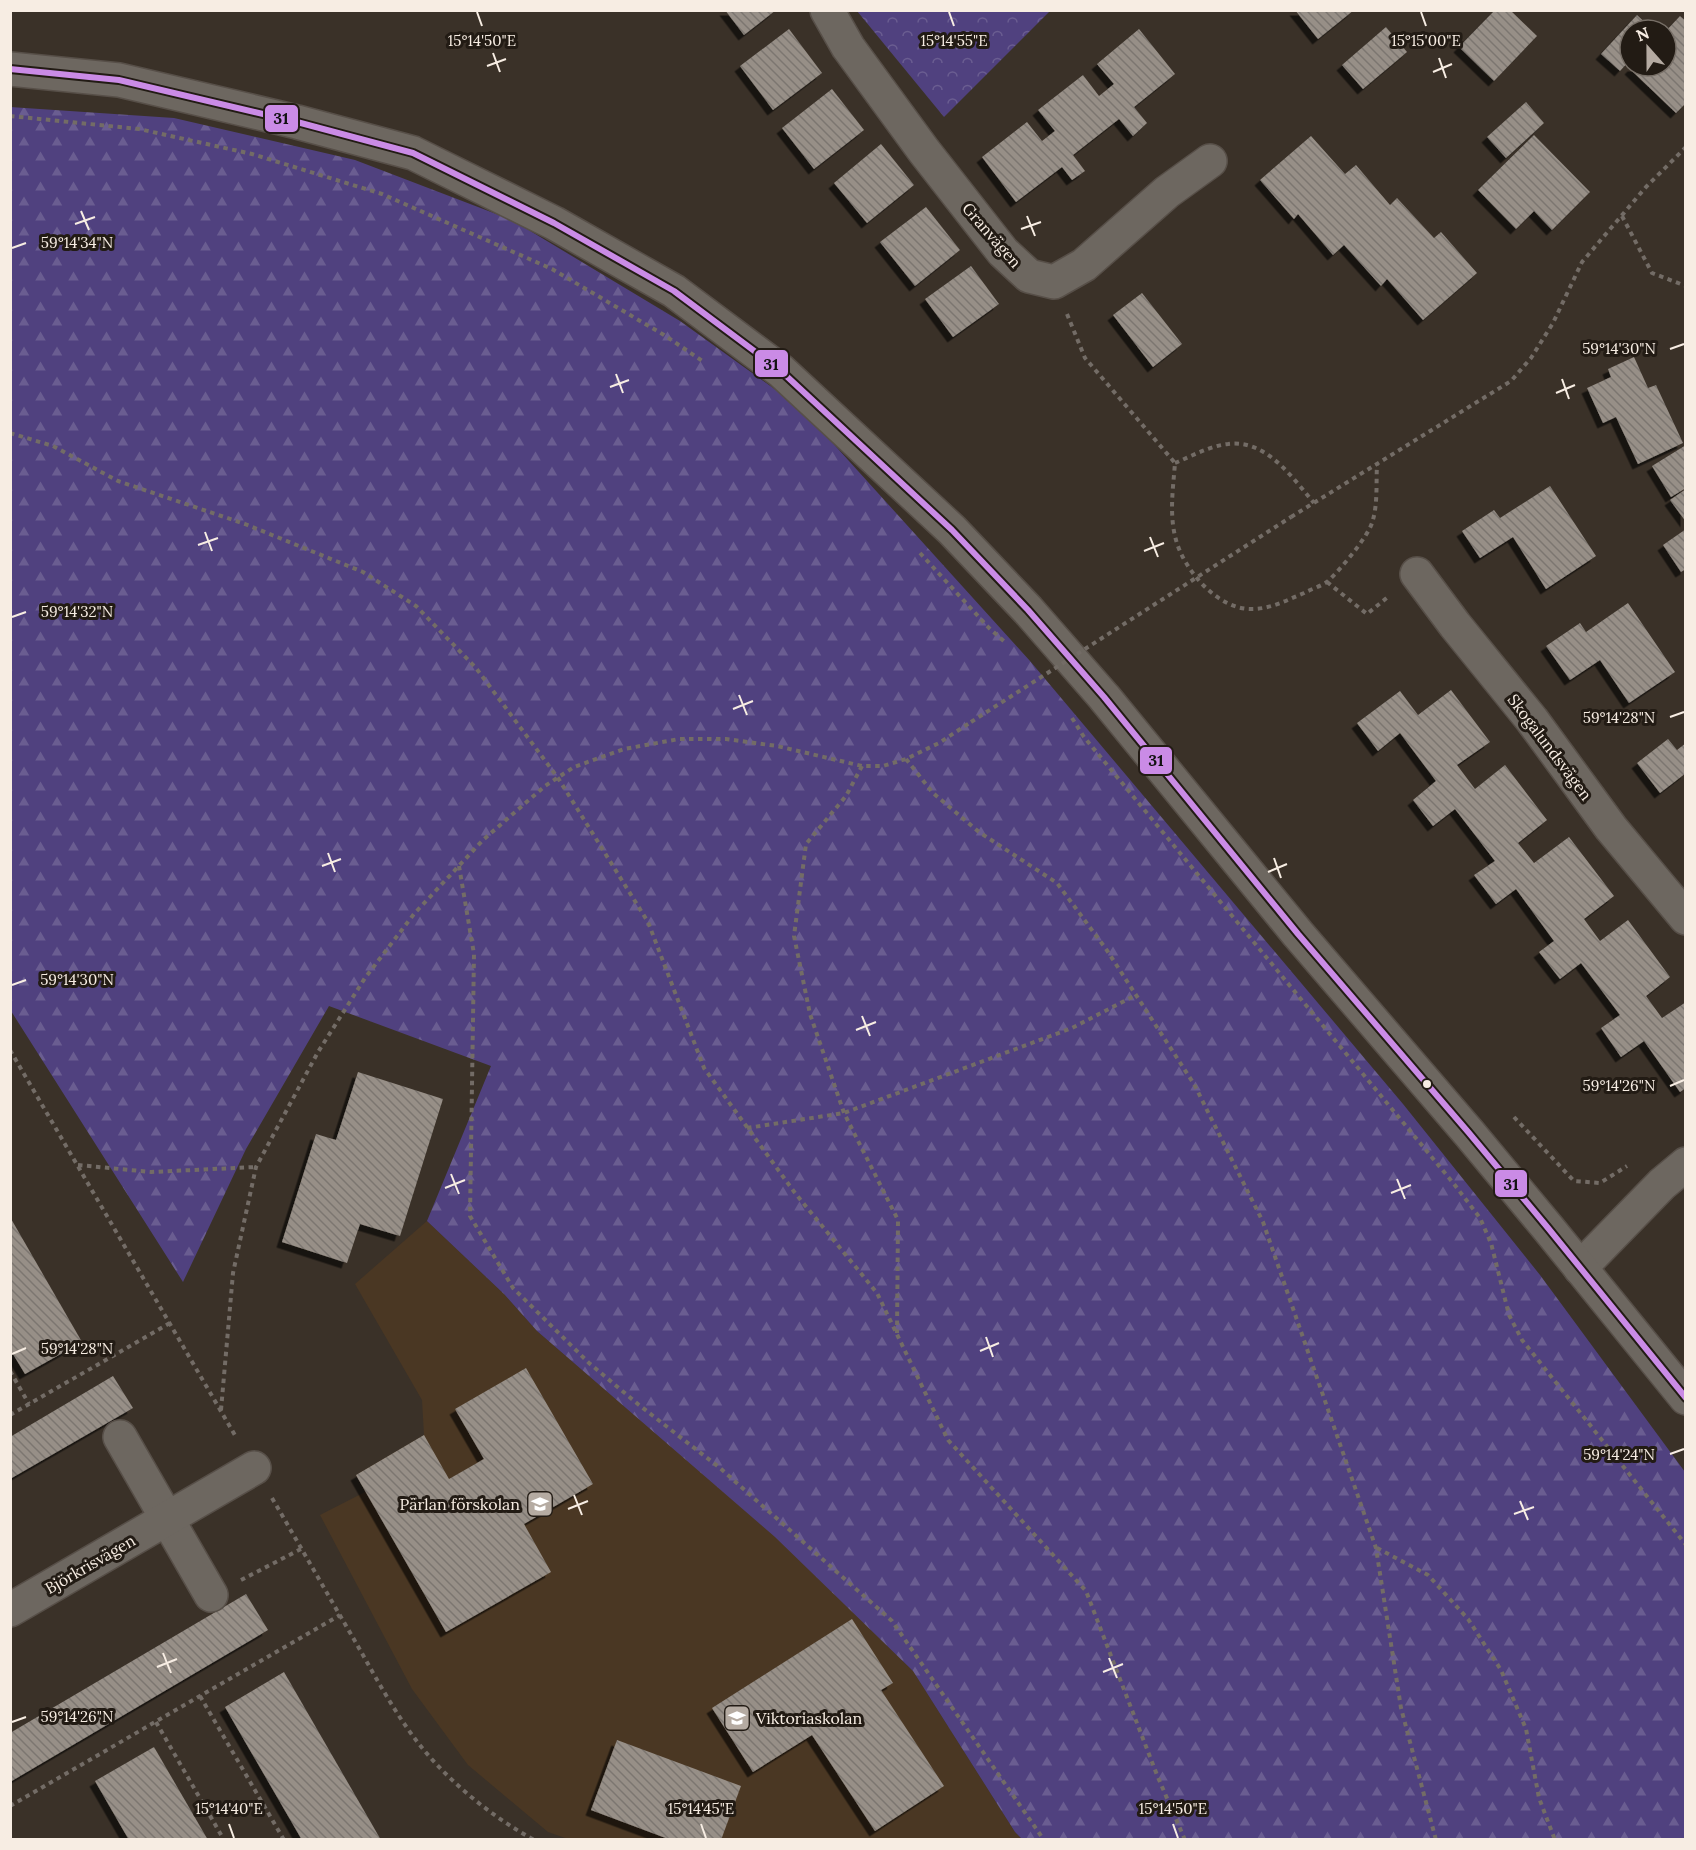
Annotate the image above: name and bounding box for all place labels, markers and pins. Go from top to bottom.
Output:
unlabelled marker [1421,1078,1433,1090]
school or university icon: Pärlan förskolan [525,1489,555,1519]
place label: Pärlan förskolan [400,1494,520,1514]
school or university icon: Viktoriaskolan [722,1703,752,1733]
place label: Viktoriaskolan [755,1708,862,1728]

